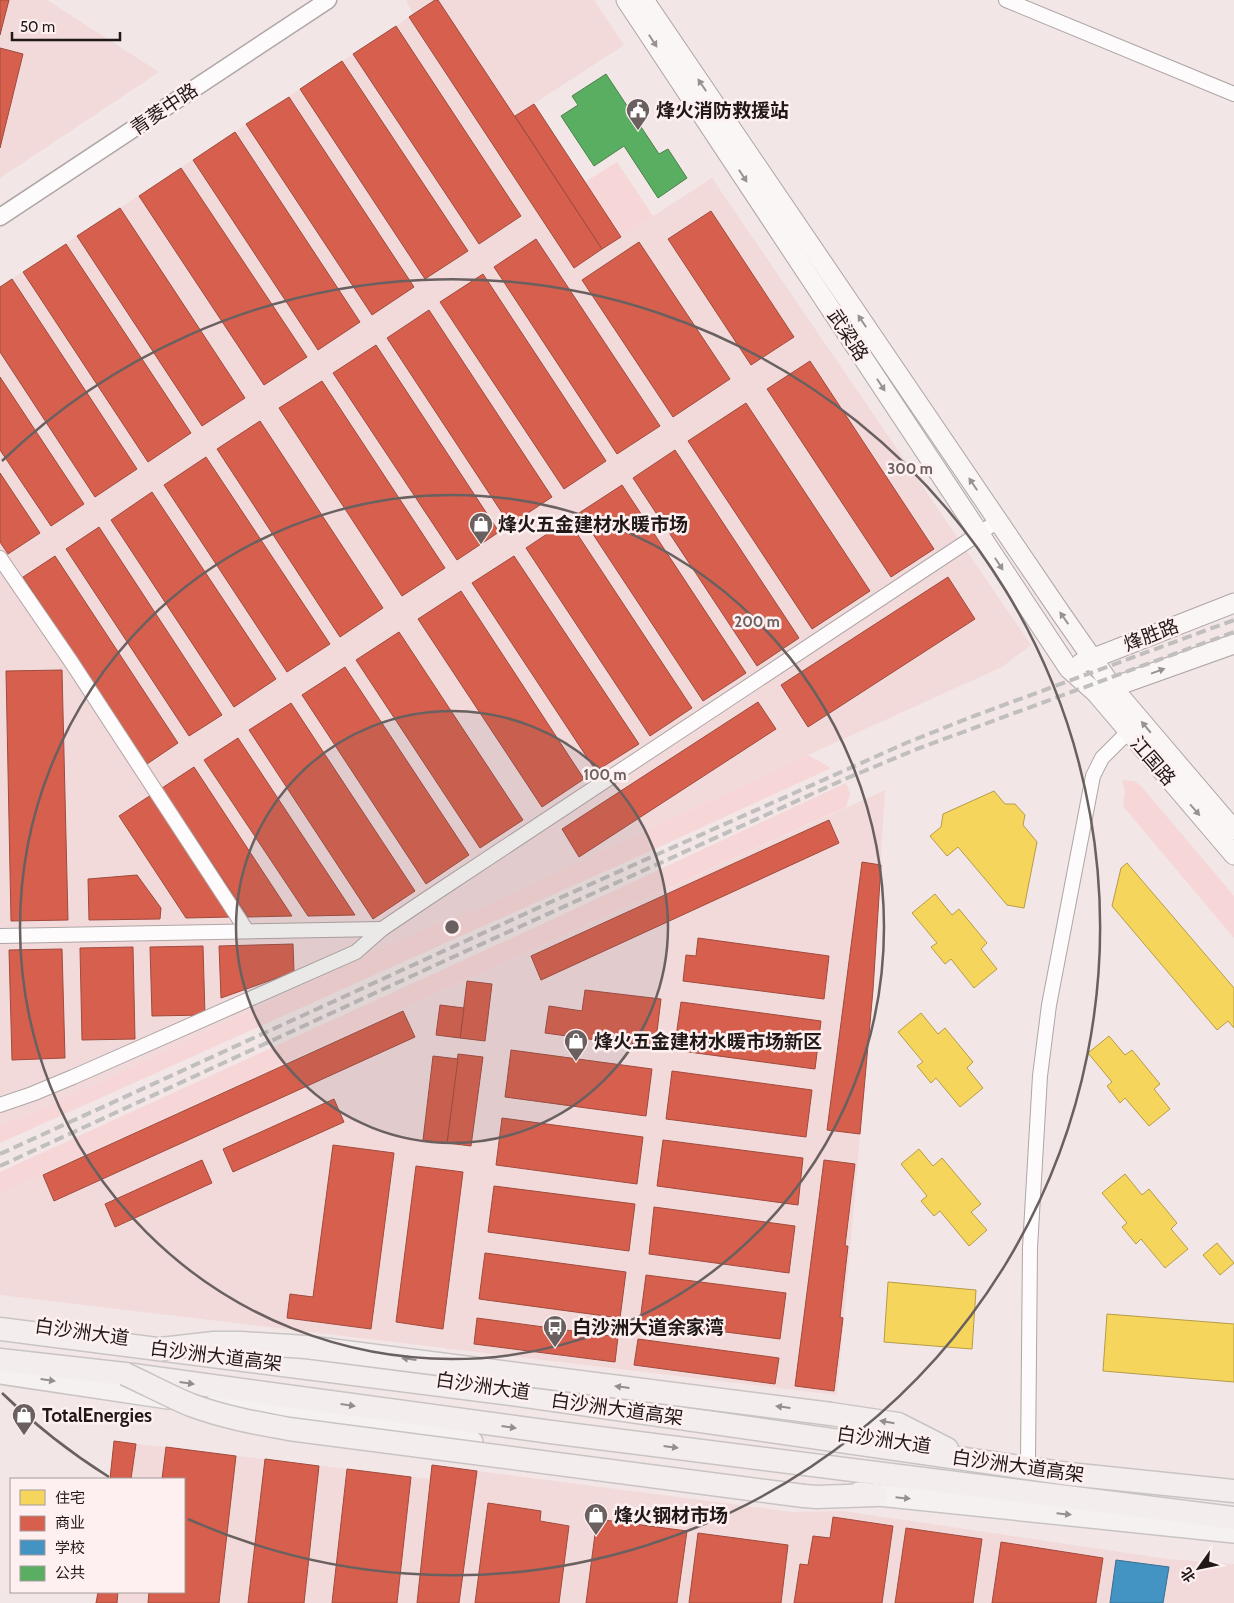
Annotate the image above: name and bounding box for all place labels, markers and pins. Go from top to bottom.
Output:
public building icon: 烽火消防救援站 [625,97,651,131]
place label: 烽火消防救援站 [656,99,789,122]
shop icon: 烽火五金建材水暖市场 [468,511,494,545]
place label: 烽火五金建材水暖市场 [498,513,688,536]
centre of rings [443,918,461,936]
shop icon: 烽火五金建材水暖市场新区 [563,1028,589,1062]
place label: 烽火五金建材水暖市场新区 [594,1030,822,1053]
bus stop icon: 白沙洲大道余家湾 [542,1314,568,1348]
place label: 白沙洲大道余家湾 [572,1316,724,1339]
shop icon: TotalEnergies [11,1402,37,1436]
place label: TotalEnergies [42,1404,152,1427]
shop icon: 烽火钢材市场 [583,1502,609,1536]
place label: 烽火钢材市场 [614,1504,728,1527]

